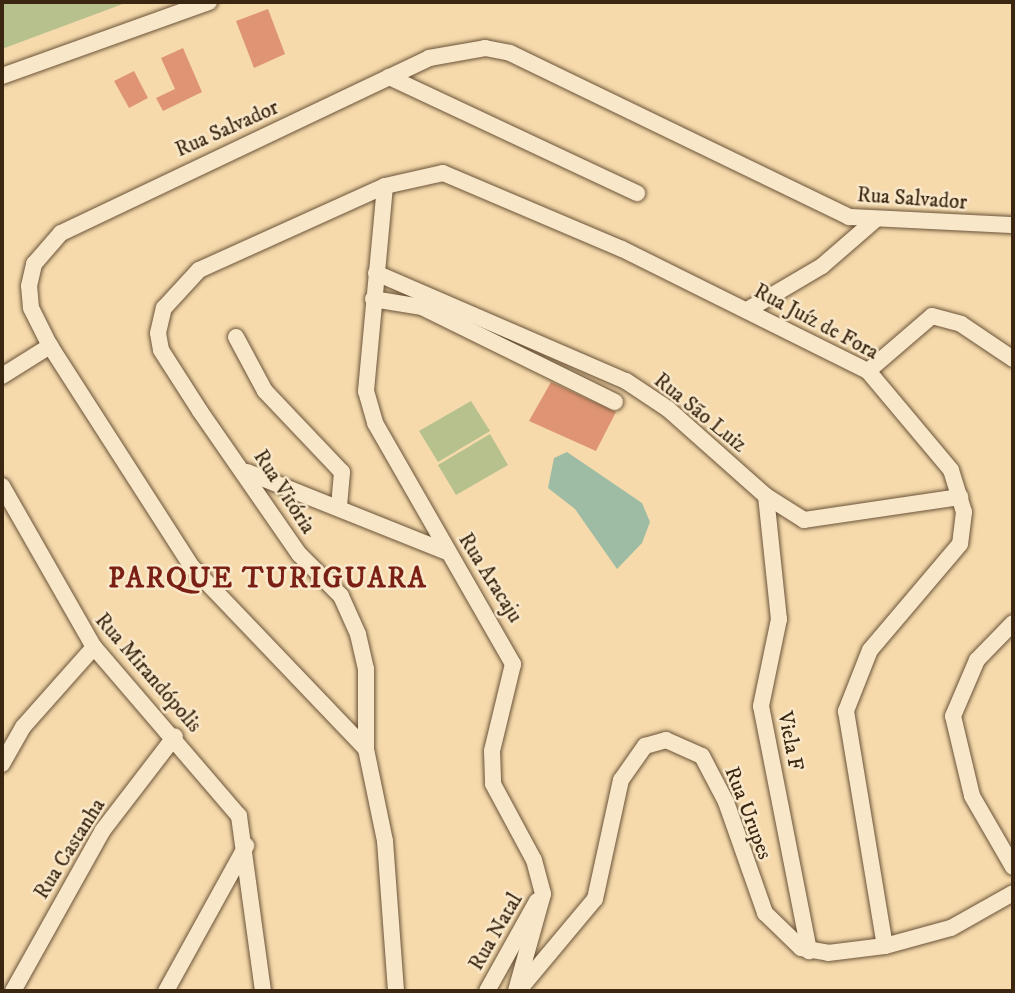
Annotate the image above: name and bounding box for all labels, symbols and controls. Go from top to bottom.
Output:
street label: Rua Salvador [172,95,282,163]
street label: Rua Salvador [856,183,968,215]
street label: Rua Juíz de Fora [749,279,883,365]
street label: Rua São Luiz [649,368,751,458]
street label: Rua Vitória [248,445,320,539]
street label: Rua Aracaju [453,529,527,627]
district label: PARQUE TURIGUARA [110,562,426,596]
street label: Rua Mirandópolis [89,608,207,738]
street label: Viela F [772,709,808,773]
street label: Rua Urupes [719,763,777,863]
street label: Rua Castanha [29,794,111,904]
street label: Rua Natal [464,889,528,975]

